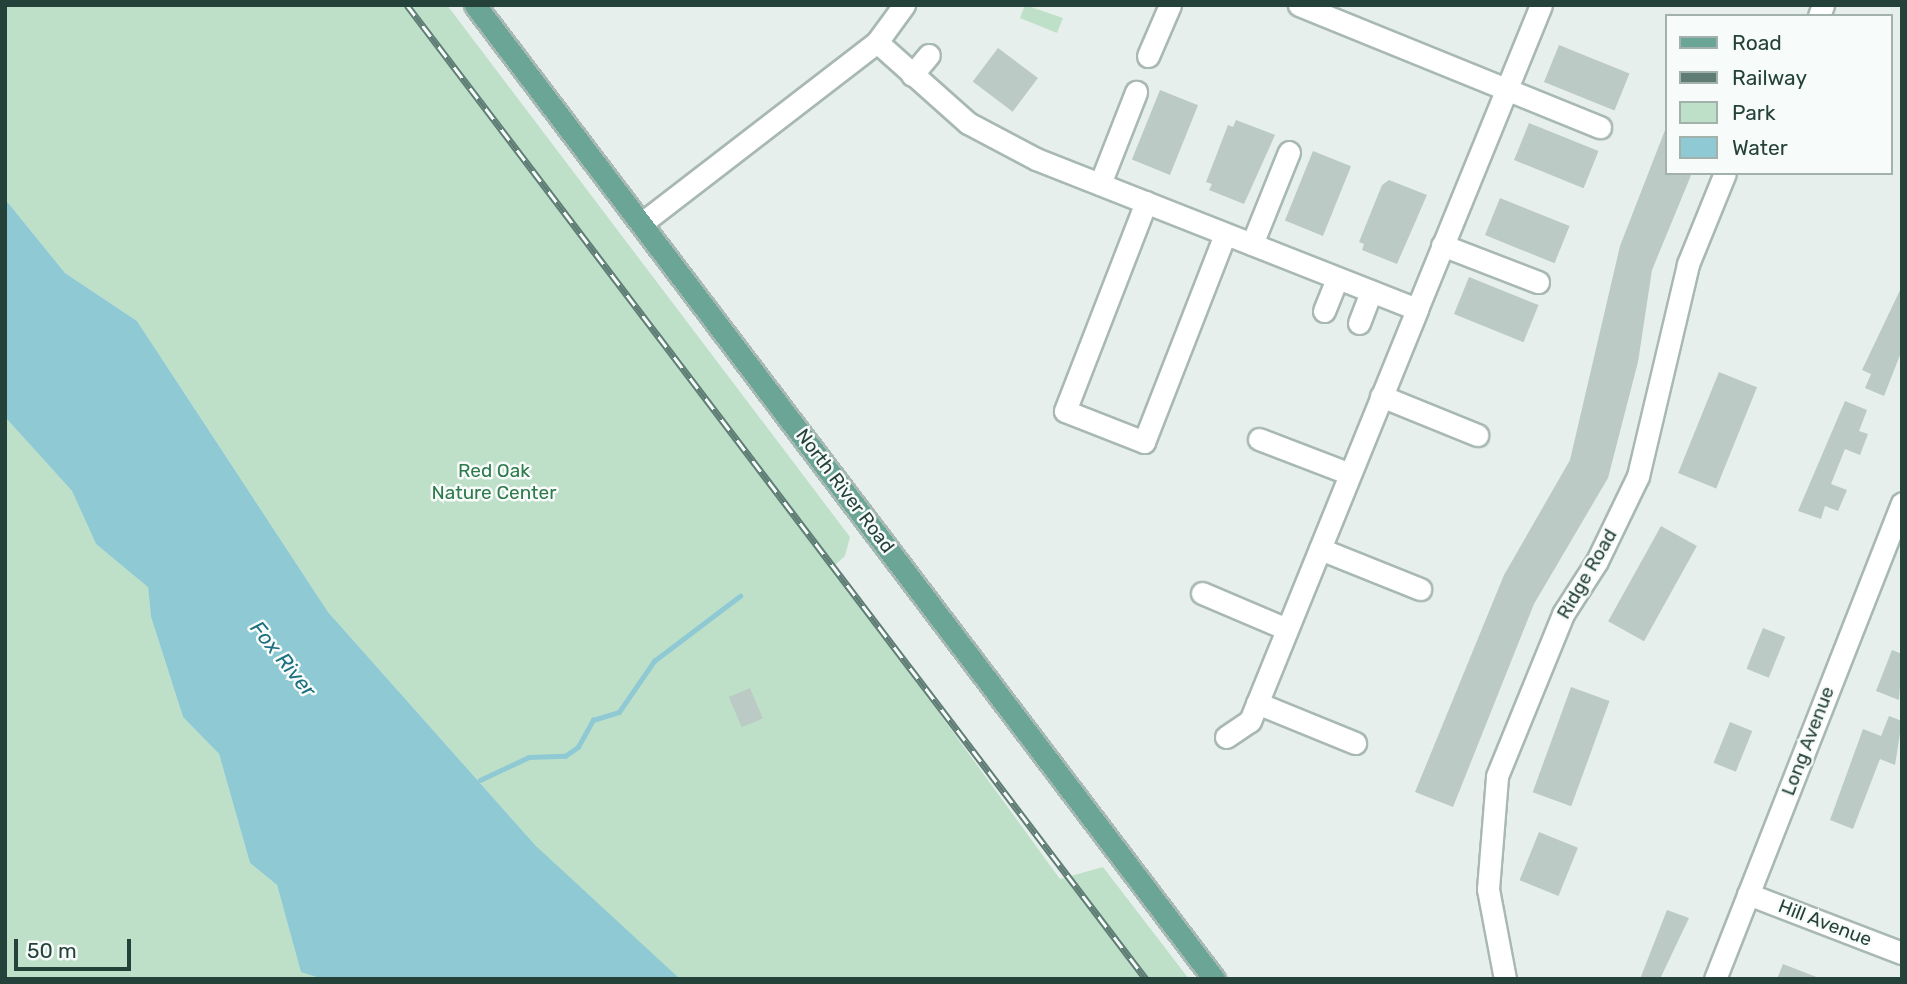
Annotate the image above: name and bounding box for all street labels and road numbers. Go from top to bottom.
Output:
street label: North River Road [791,424,899,558]
street label: Ridge Road [1552,525,1622,623]
street label: Long Avenue [1777,683,1839,799]
street label: Hill Avenue [1775,895,1875,951]

